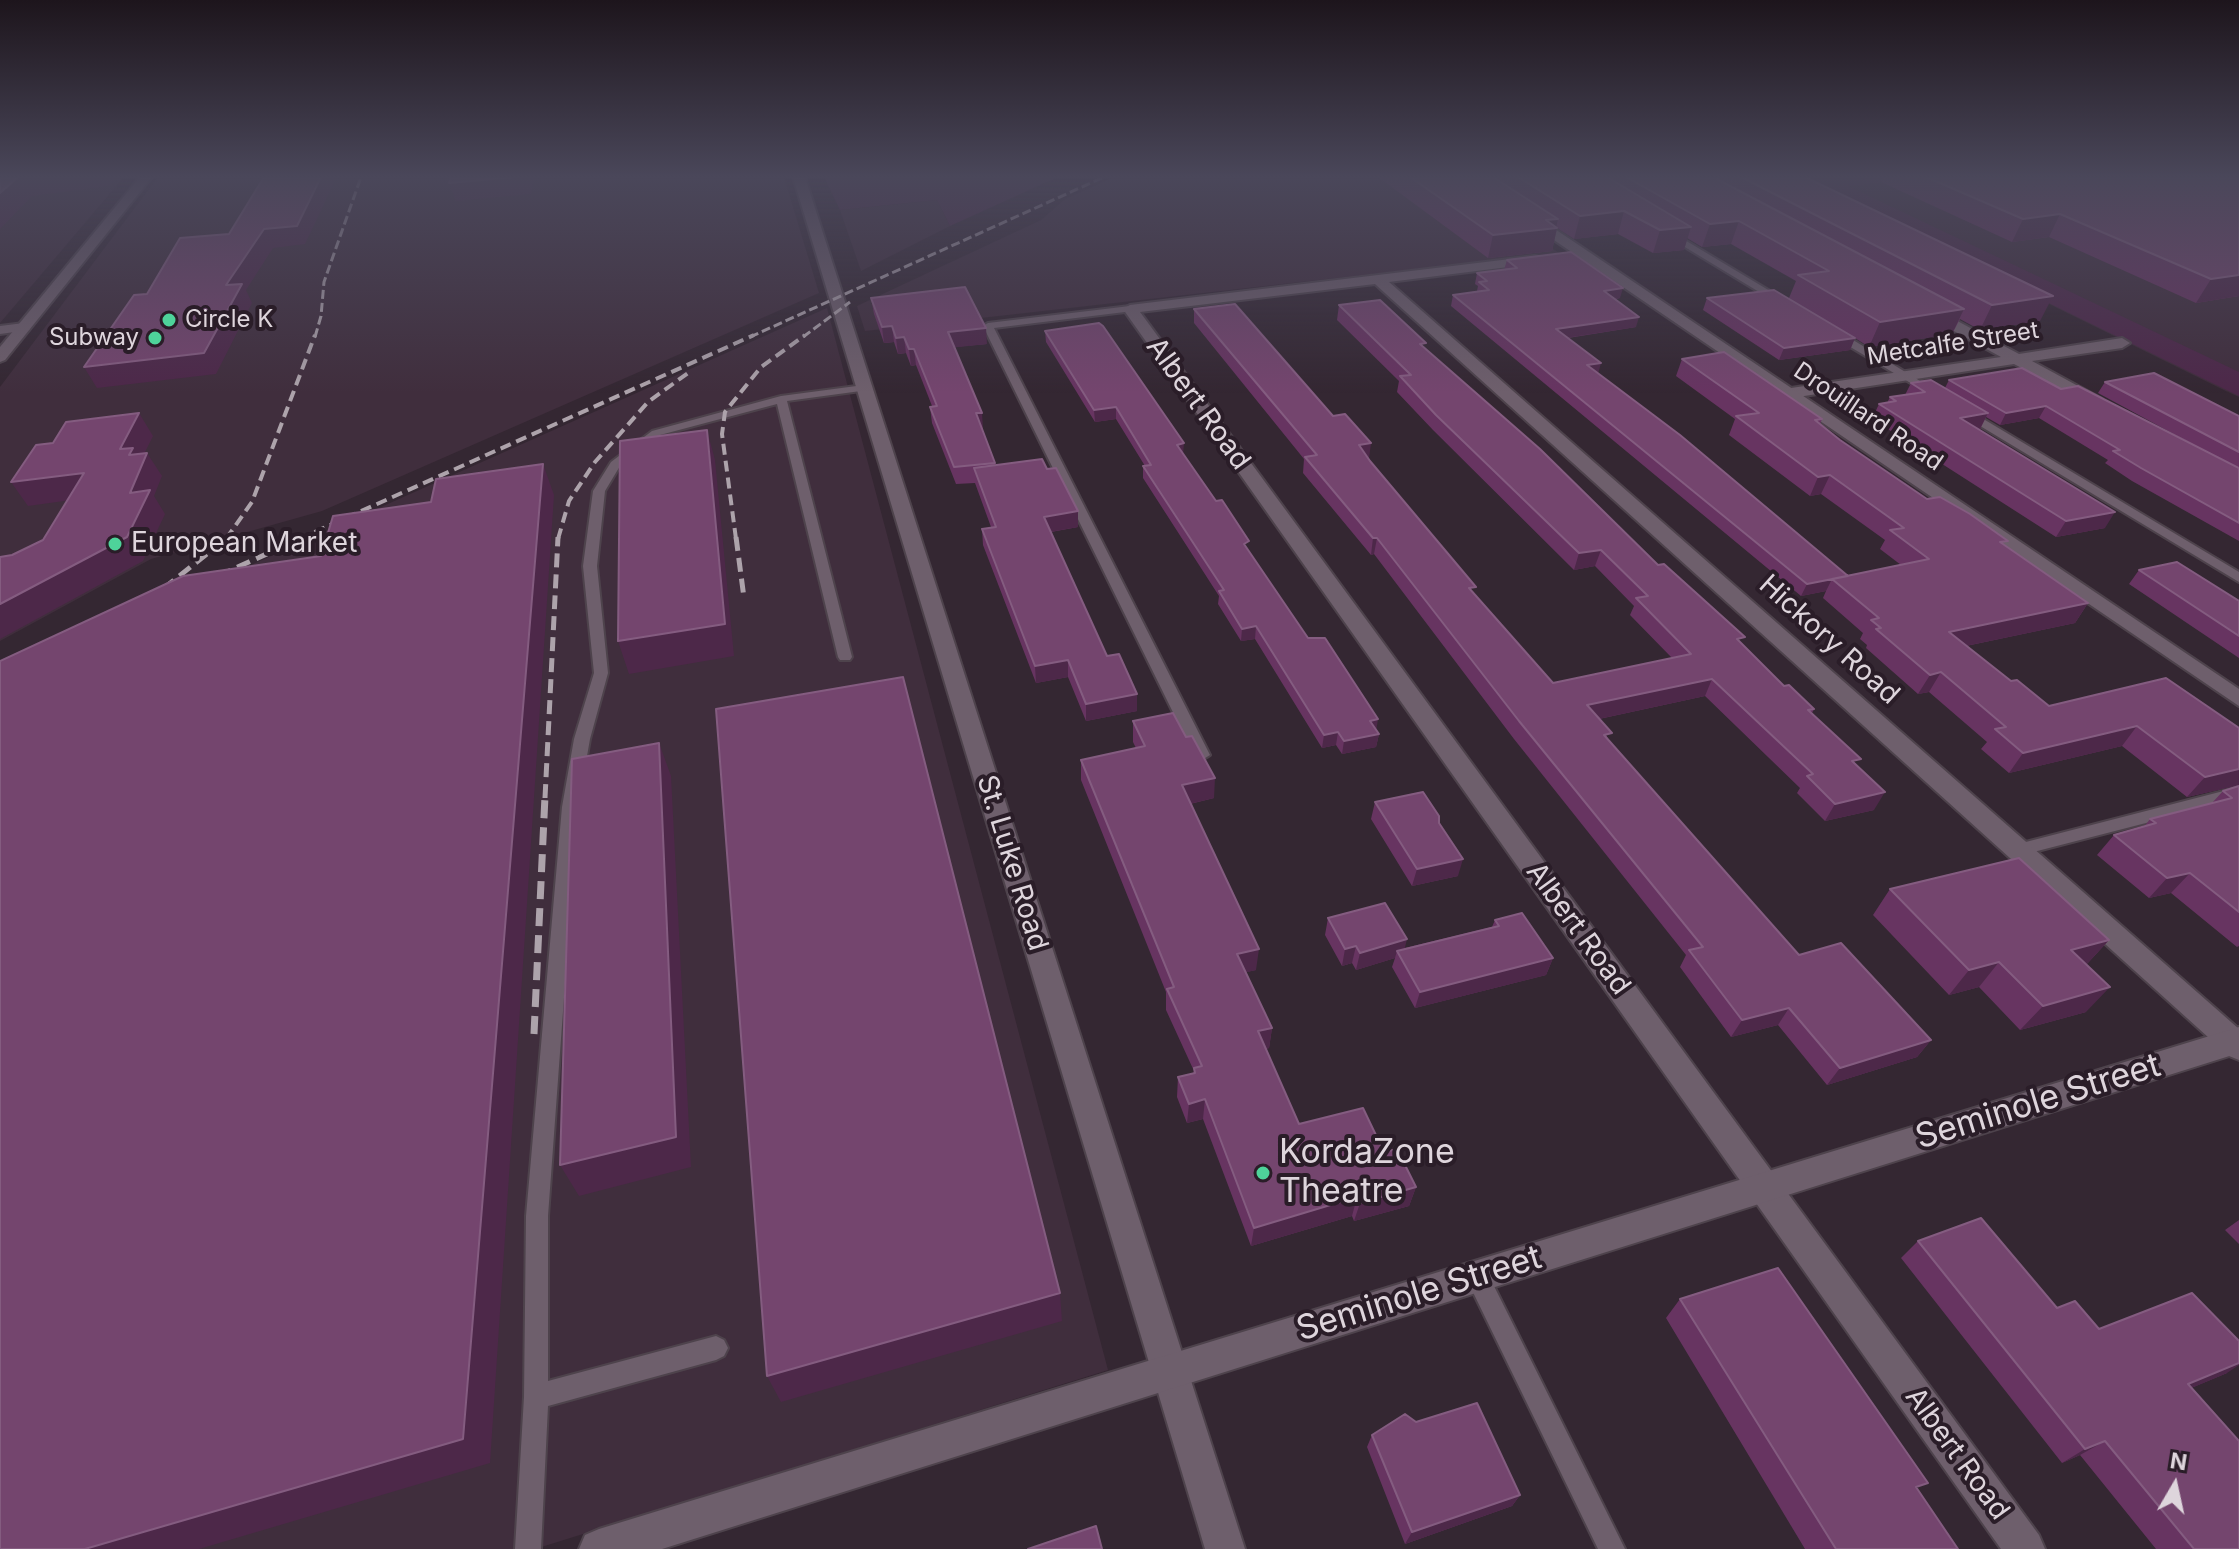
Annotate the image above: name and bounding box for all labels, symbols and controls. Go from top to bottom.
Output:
place label: Circle K [185,306,273,334]
marker: Circle K [160,311,178,329]
street label: Metcalfe Street [1865,316,2041,372]
place label: Subway [49,324,139,352]
marker: Subway [146,329,164,347]
street label: Albert Road [1139,331,1257,477]
street label: Drouillard Road [1788,357,1948,477]
place label: European Market [131,527,357,561]
marker: European Market [106,535,124,553]
street label: Hickory Road [1752,568,1906,712]
street label: St. Luke Road [969,771,1055,955]
street label: Albert Road [1519,856,1637,1002]
street label: Seminole Street [1911,1045,2165,1159]
place label: KordaZone Theatre [1279,1133,1455,1212]
marker: KordaZone Theatre [1254,1164,1272,1182]
street label: Seminole Street [1292,1237,1546,1351]
street label: Albert Road [1898,1381,2016,1527]
north arrow [2135,1445,2215,1525]
text: N [2168,1447,2189,1475]

